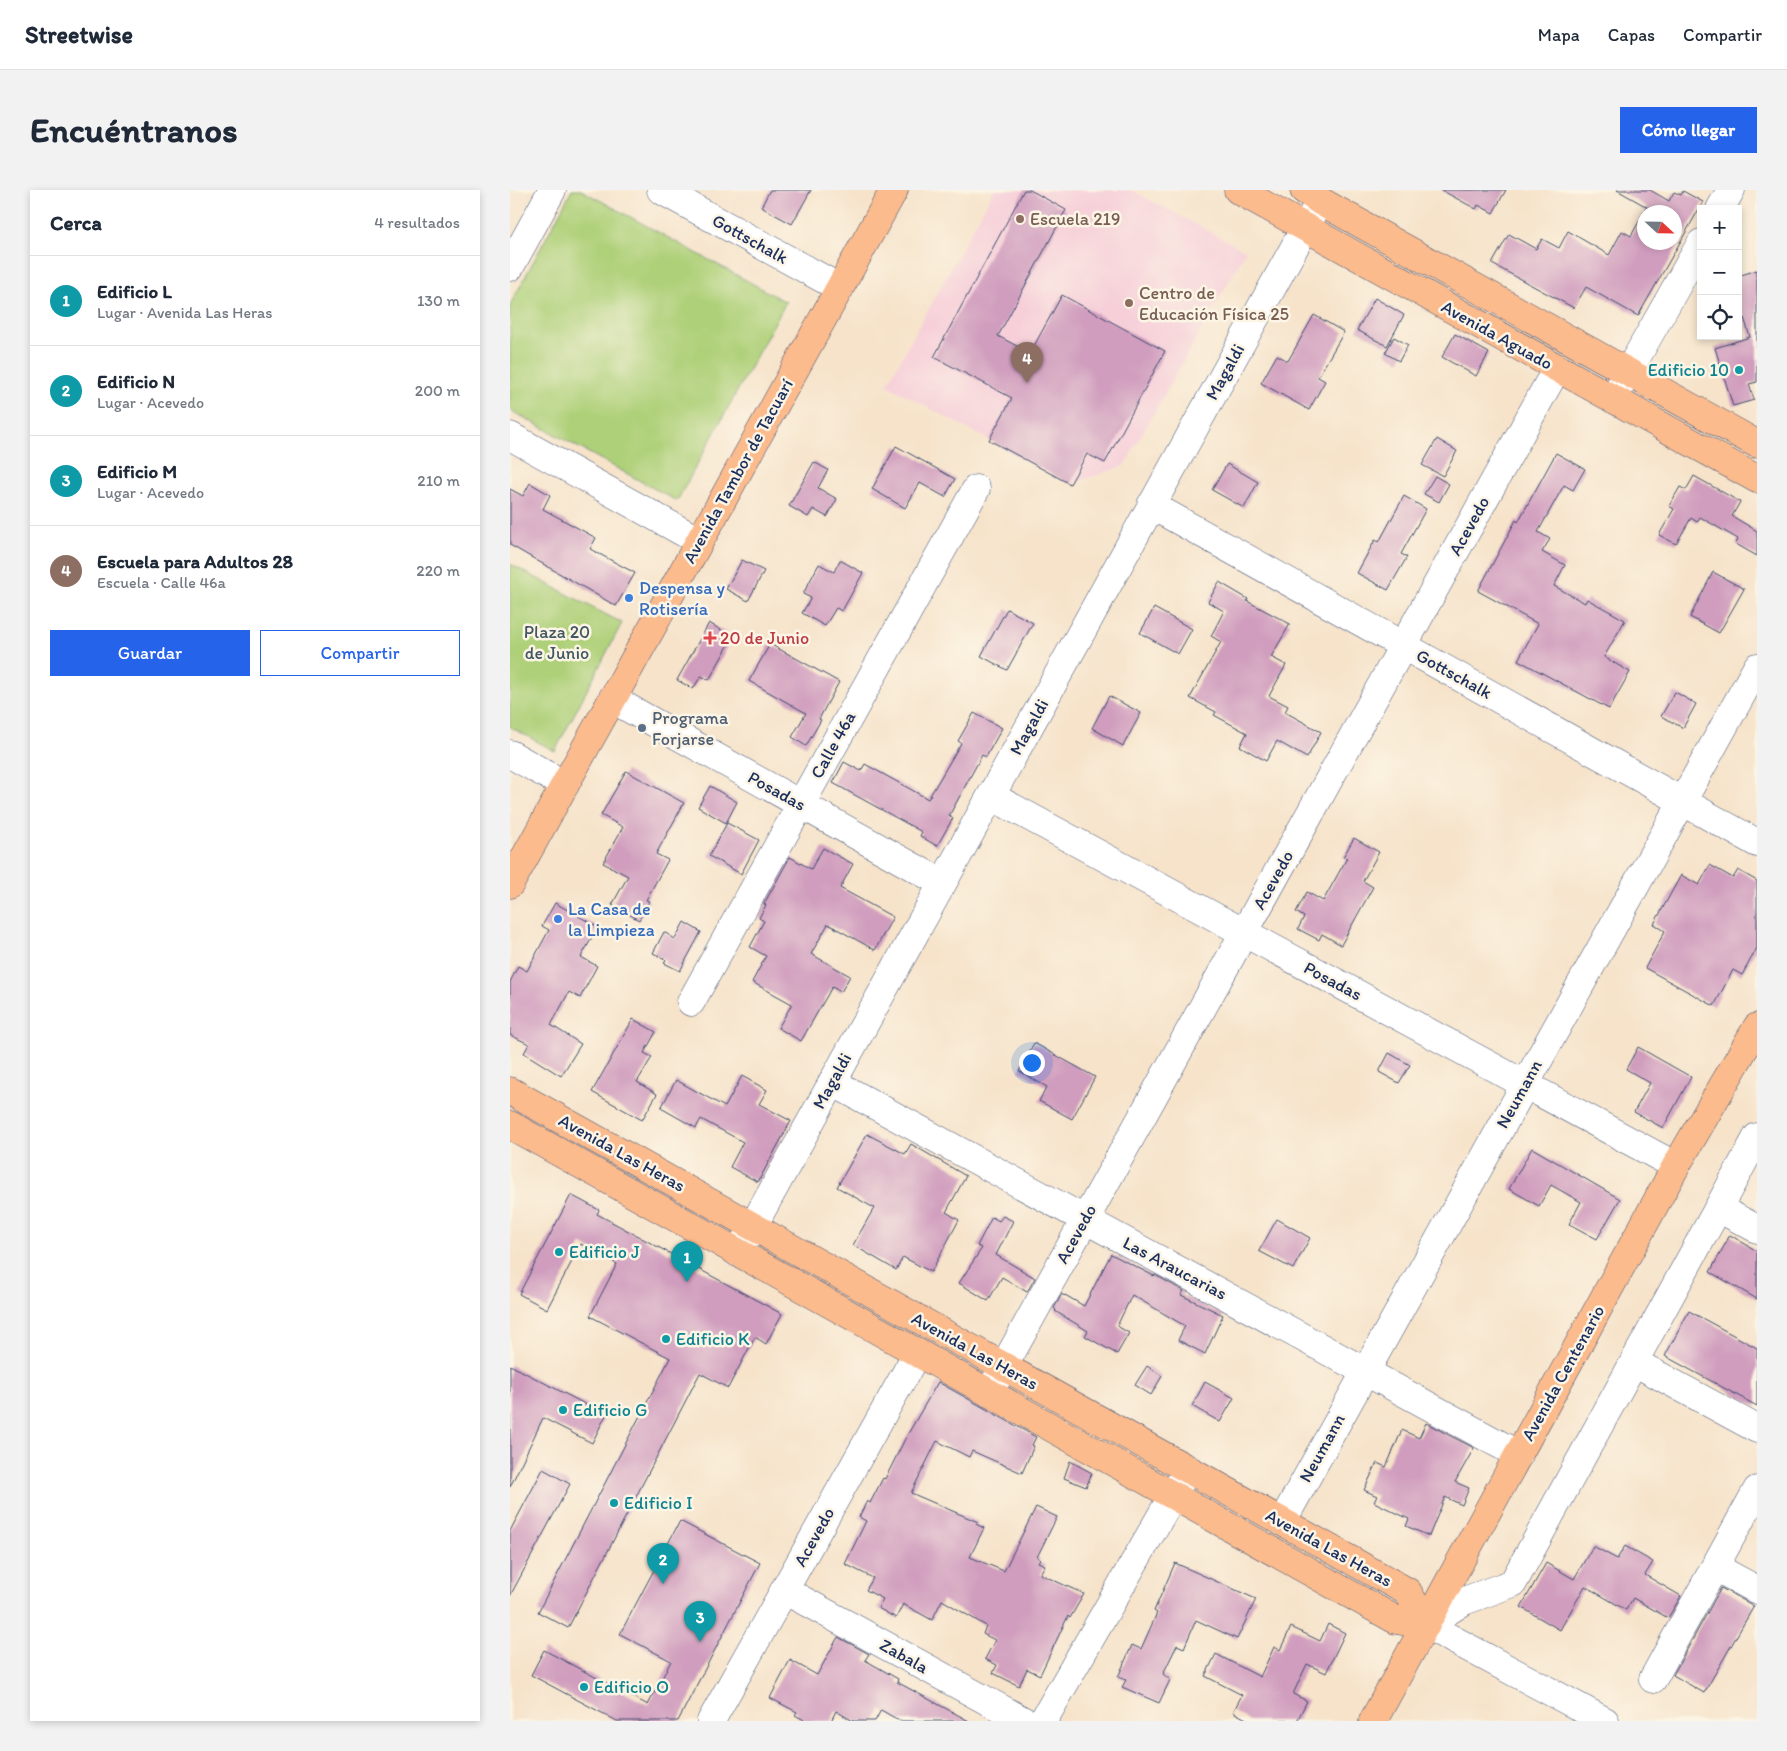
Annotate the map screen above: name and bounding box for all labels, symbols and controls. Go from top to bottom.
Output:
text: Streetwise [25,20,133,49]
text: Mapa [1538,24,1580,46]
text: Capas [1608,24,1655,46]
text: Compartir [1683,24,1762,46]
button: Cómo llegar [1620,107,1757,153]
text: Encuéntranos [30,109,238,151]
north arrow [1637,205,1682,250]
map controls [1697,205,1742,340]
button: + [1697,205,1742,250]
place label: Escuela 219 [1030,208,1120,230]
street label: Gottschalk [708,209,792,269]
text: Cerca [50,210,102,235]
text: 4 resultados [374,213,460,232]
marker: Escuela 219 [1014,213,1026,225]
button: − [1697,250,1742,295]
text: Edificio L [97,280,172,303]
place label: Centro de Educación Física 25 [1139,282,1289,325]
text: 1 [62,291,70,310]
text: 130 m [417,291,460,310]
street label: Avenida Aguado [1437,295,1557,375]
button: locate [1697,295,1742,340]
marker: Centro de Educación Física 25 [1123,297,1135,309]
text: Lugar · Avenida Las Heras [97,303,273,322]
street label: Magaldi [1201,340,1249,404]
pin: 4 [1011,342,1043,383]
place label: Edificio 10 [1648,359,1729,381]
marker: Edificio 10 [1733,364,1745,376]
text: Edificio N [97,370,175,393]
street label: Avenida Tambor de Tacuarí [678,375,798,567]
text: 2 [62,381,70,400]
text: 200 m [415,381,460,400]
text: Lugar · Acevedo [97,393,204,412]
text: Edificio M [97,460,177,483]
text: 3 [62,471,70,490]
text: 210 m [417,471,460,490]
text: Lugar · Acevedo [97,483,204,502]
street label: Acevedo [1444,493,1494,559]
text: Escuela para Adultos 28 [97,550,293,573]
text: 4 [61,561,71,580]
text: 220 m [416,561,460,580]
text: Escuela · Calle 46a [97,573,226,592]
place label: Despensa y Rotisería [639,577,726,620]
marker: Despensa y Rotisería [623,592,635,604]
park label: Plaza 20 de Junio [524,621,590,664]
place label: 20 de Junio [720,627,809,649]
button: Guardar [50,630,250,676]
button: Compartir [260,630,460,676]
marker: 20 de Junio [704,632,716,644]
street label: Gottschalk [1412,644,1496,704]
street label: Magaldi [1005,695,1053,759]
place label: Programa Forjarse [652,707,729,750]
street label: Calle 46a [806,707,861,782]
marker: Programa Forjarse [636,722,648,734]
street label: Posadas [744,766,810,816]
street label: Acevedo [1248,847,1298,913]
place label: La Casa de la Limpieza [568,898,655,941]
marker: La Casa de la Limpieza [552,913,564,925]
street label: Posadas [1300,957,1366,1005]
street label: Magaldi [808,1049,856,1113]
your location [1019,1050,1045,1076]
street label: Neumann [1491,1056,1547,1132]
street label: Avenida Las Heras [555,1109,689,1197]
street label: Acevedo [1051,1201,1101,1267]
street label: Las Araucarias [1119,1231,1231,1305]
place label: Edificio J [569,1241,640,1263]
pin: 1 [671,1241,703,1282]
marker: Edificio J [553,1246,565,1258]
street label: Avenida Centenario [1517,1301,1609,1445]
street label: Avenida Las Heras [908,1307,1042,1395]
place label: Edificio K [676,1328,750,1350]
marker: Edificio K [660,1333,672,1345]
place label: Edificio G [573,1399,647,1421]
marker: Edificio G [557,1404,569,1416]
street label: Neumann [1294,1410,1350,1486]
place label: Edificio I [624,1492,693,1514]
marker: Edificio I [608,1497,620,1509]
street label: Acevedo [789,1504,839,1570]
street label: Avenida Las Heras [1262,1504,1396,1592]
pin: 2 [647,1543,679,1584]
pin: 3 [684,1601,716,1642]
street label: Zabala [876,1634,933,1679]
place label: Edificio O [594,1676,669,1698]
marker: Edificio O [578,1681,590,1693]

